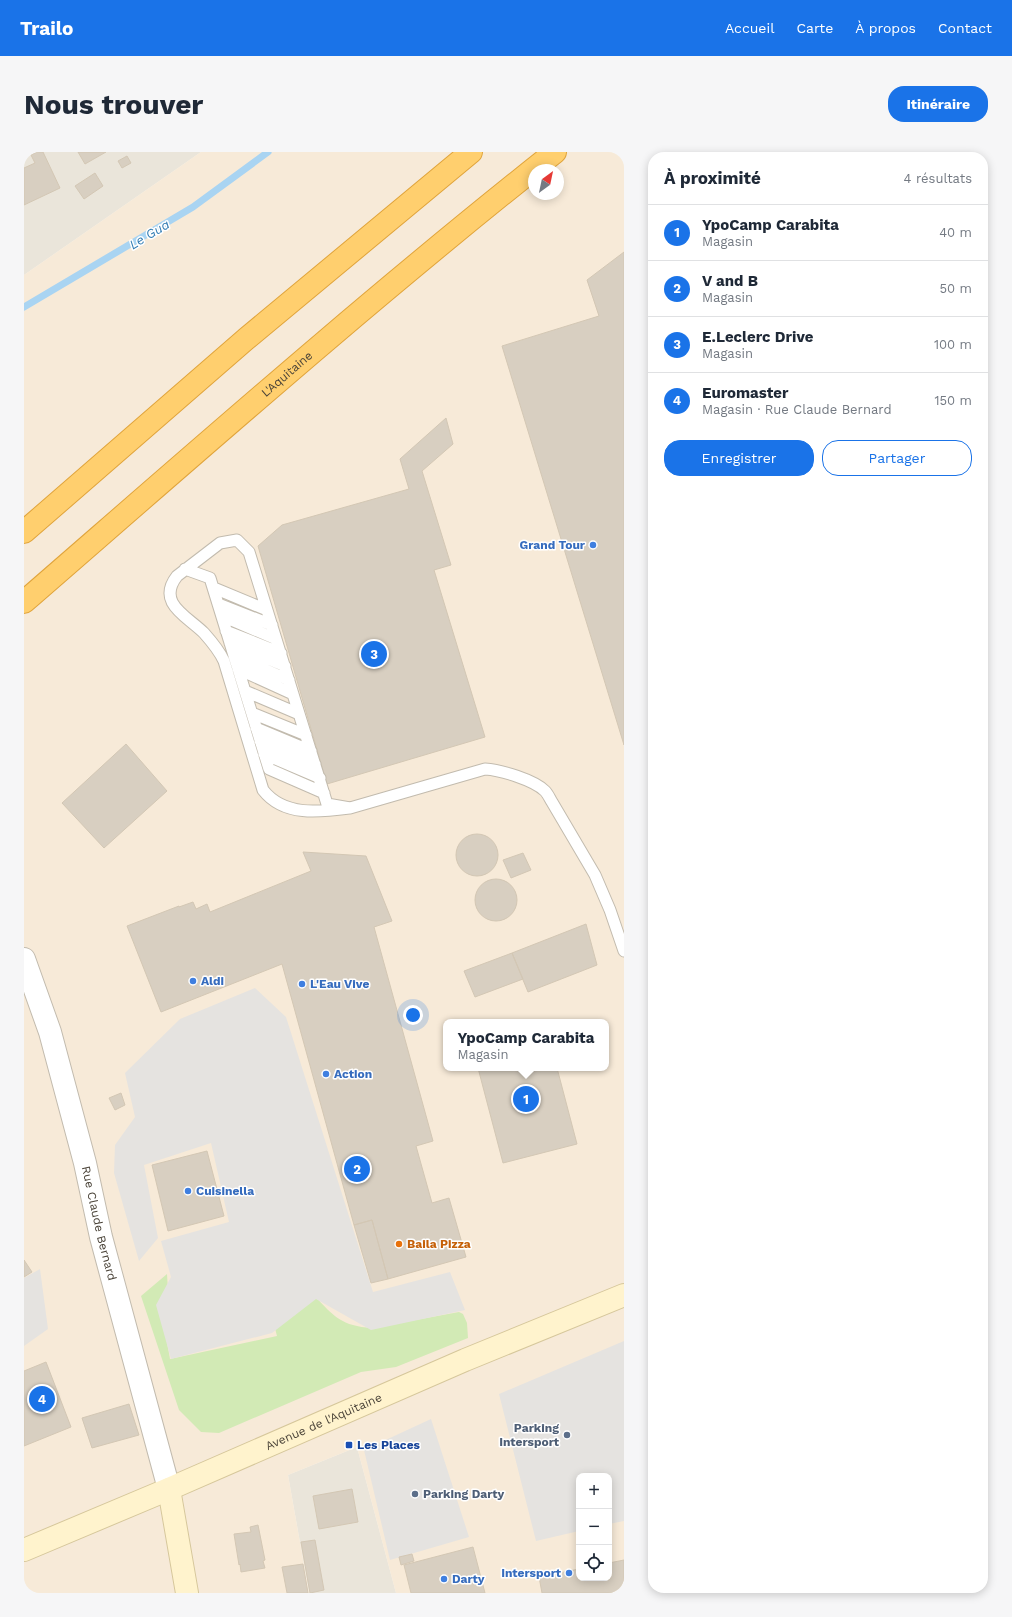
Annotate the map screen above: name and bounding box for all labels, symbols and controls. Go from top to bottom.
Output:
text: Trailo [20,17,73,40]
text: Accueil [725,20,774,36]
text: Carte [796,20,833,36]
text: À propos [855,20,916,36]
text: Contact [938,20,992,36]
button: Itinéraire [888,86,988,122]
text: Nous trouver [24,88,203,121]
north arrow [528,164,564,200]
text: À proximité [664,168,761,188]
text: 4 résultats [904,171,972,186]
text: YpoCamp Carabita [702,216,839,234]
water label: Le Gua [126,217,172,252]
text: 1 [674,225,680,240]
text: 40 m [939,225,972,240]
text: Magasin [702,234,753,249]
text: V and B [702,272,758,290]
text: 2 [673,281,681,296]
text: 50 m [940,281,972,296]
text: Magasin [702,290,753,305]
text: E.Leclerc Drive [702,328,813,346]
text: 3 [673,337,681,352]
text: 100 m [934,337,972,352]
text: Magasin [702,346,753,361]
street label: L'Aquitaine [259,348,315,400]
text: Euromaster [702,384,789,402]
text: 4 [673,393,681,408]
text: 150 m [934,393,972,408]
text: Magasin · Rue Claude Bernard [702,402,892,417]
button: Enregistrer [664,440,814,476]
button: Partager [822,440,972,476]
place label: Grand Tour [520,538,586,552]
marker: Grand Tour [588,540,598,550]
pin: 3 [361,639,387,669]
place label: Aldi [201,974,224,988]
marker: Aldi [188,976,198,986]
place label: L'Eau Vive [310,977,369,991]
marker: L'Eau Vive [297,979,307,989]
your location [403,1005,423,1025]
popup [443,1019,609,1071]
text: YpoCamp Carabita [458,1029,594,1047]
text: Magasin [458,1047,509,1062]
place label: Action [334,1067,372,1081]
marker: Action [321,1069,331,1079]
pin: 1 [513,1084,539,1114]
pin: 2 [344,1154,370,1184]
street label: Rue Claude Bernard [79,1165,119,1282]
place label: Cuisinella [196,1184,254,1198]
marker: Cuisinella [183,1186,193,1196]
place label: Baila Pizza [407,1237,471,1251]
marker: Baila Pizza [394,1239,404,1249]
pin: 4 [29,1384,55,1414]
street label: Avenue de l'Aquitaine [263,1390,384,1453]
place label: Parking Intersport [499,1421,560,1449]
marker: Parking Intersport [562,1430,572,1440]
place label: Les Places [357,1438,421,1452]
marker: Les Places [344,1440,354,1450]
map controls [576,1473,612,1581]
button: + [576,1473,612,1509]
place label: Parking Darty [423,1487,504,1501]
marker: Parking Darty [410,1489,420,1499]
button: − [576,1509,612,1545]
button: locate [576,1545,612,1581]
place label: Intersport [501,1566,562,1580]
marker: Intersport [564,1568,574,1578]
place label: Darty [452,1572,485,1586]
marker: Darty [439,1574,449,1584]

